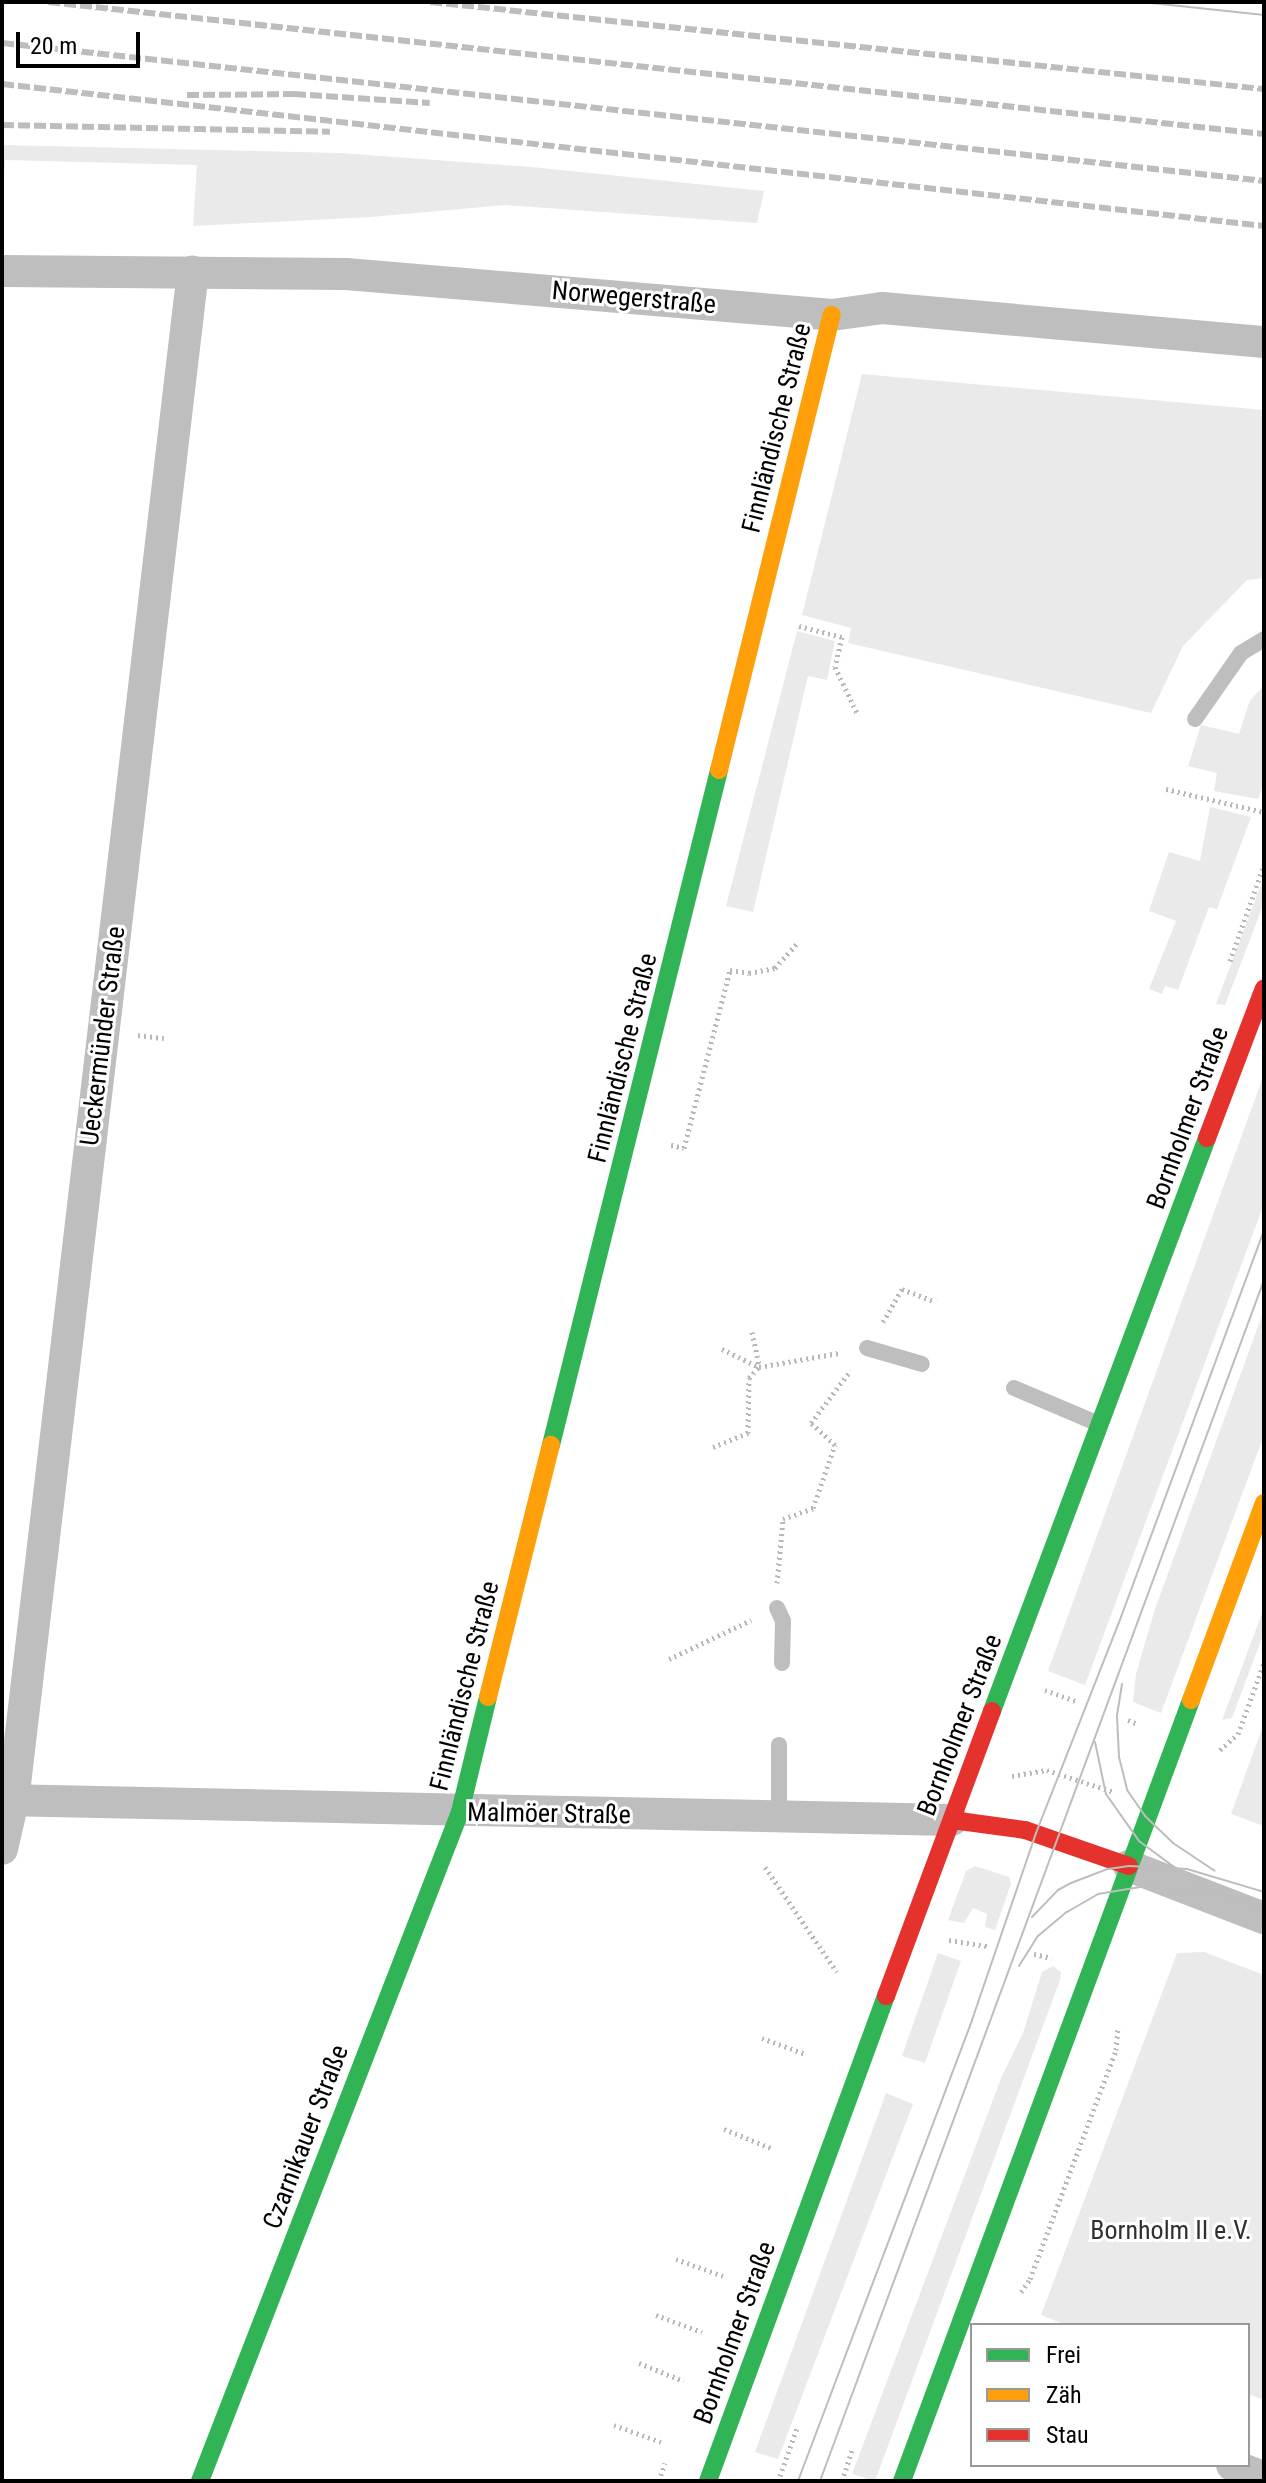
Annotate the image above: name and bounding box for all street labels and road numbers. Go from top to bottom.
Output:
street label: Norwegerstraße [551,275,717,321]
street label: Finnländische Straße [736,320,818,536]
street label: Ueckermünder Straße [74,924,132,1148]
street label: Finnländische Straße [582,950,664,1166]
street label: Bornholmer Straße [1141,1023,1235,1213]
street label: Finnländische Straße [424,1578,506,1794]
street label: Bornholmer Straße [911,1630,1009,1820]
street label: Malmöer Straße [467,1797,631,1831]
street label: Czarnikauer Straße [257,2041,355,2233]
street label: Bornholmer Straße [688,2238,782,2428]

